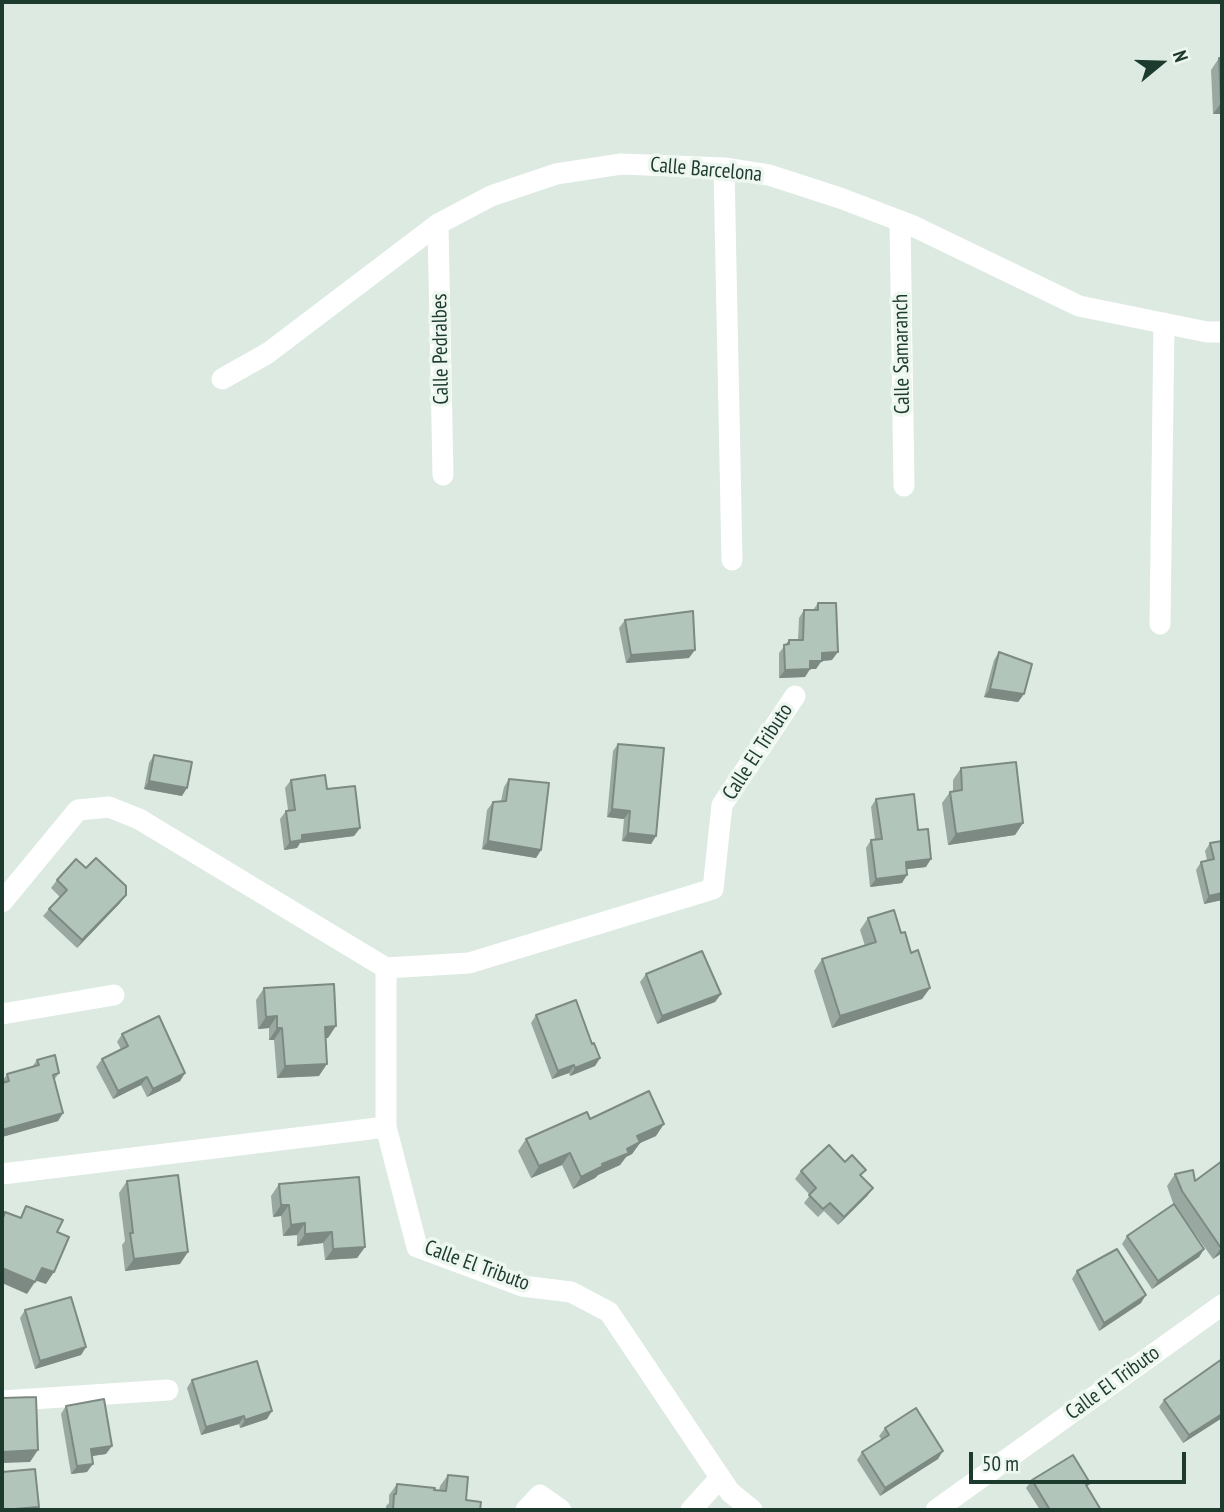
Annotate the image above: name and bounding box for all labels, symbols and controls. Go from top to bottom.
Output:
north arrow [1126,28,1196,98]
text: N [1168,47,1194,65]
street label: Calle Barcelona [649,153,763,187]
street label: Calle Pedralbes [427,293,455,405]
street label: Calle Samaranch [888,294,916,414]
street label: Calle El Tributo [718,699,798,805]
street label: Calle El Tributo [421,1235,533,1297]
street label: Calle El Tributo [1061,1341,1165,1425]
scale bar [972,1438,1189,1482]
text: 50 m [982,1450,1019,1477]

